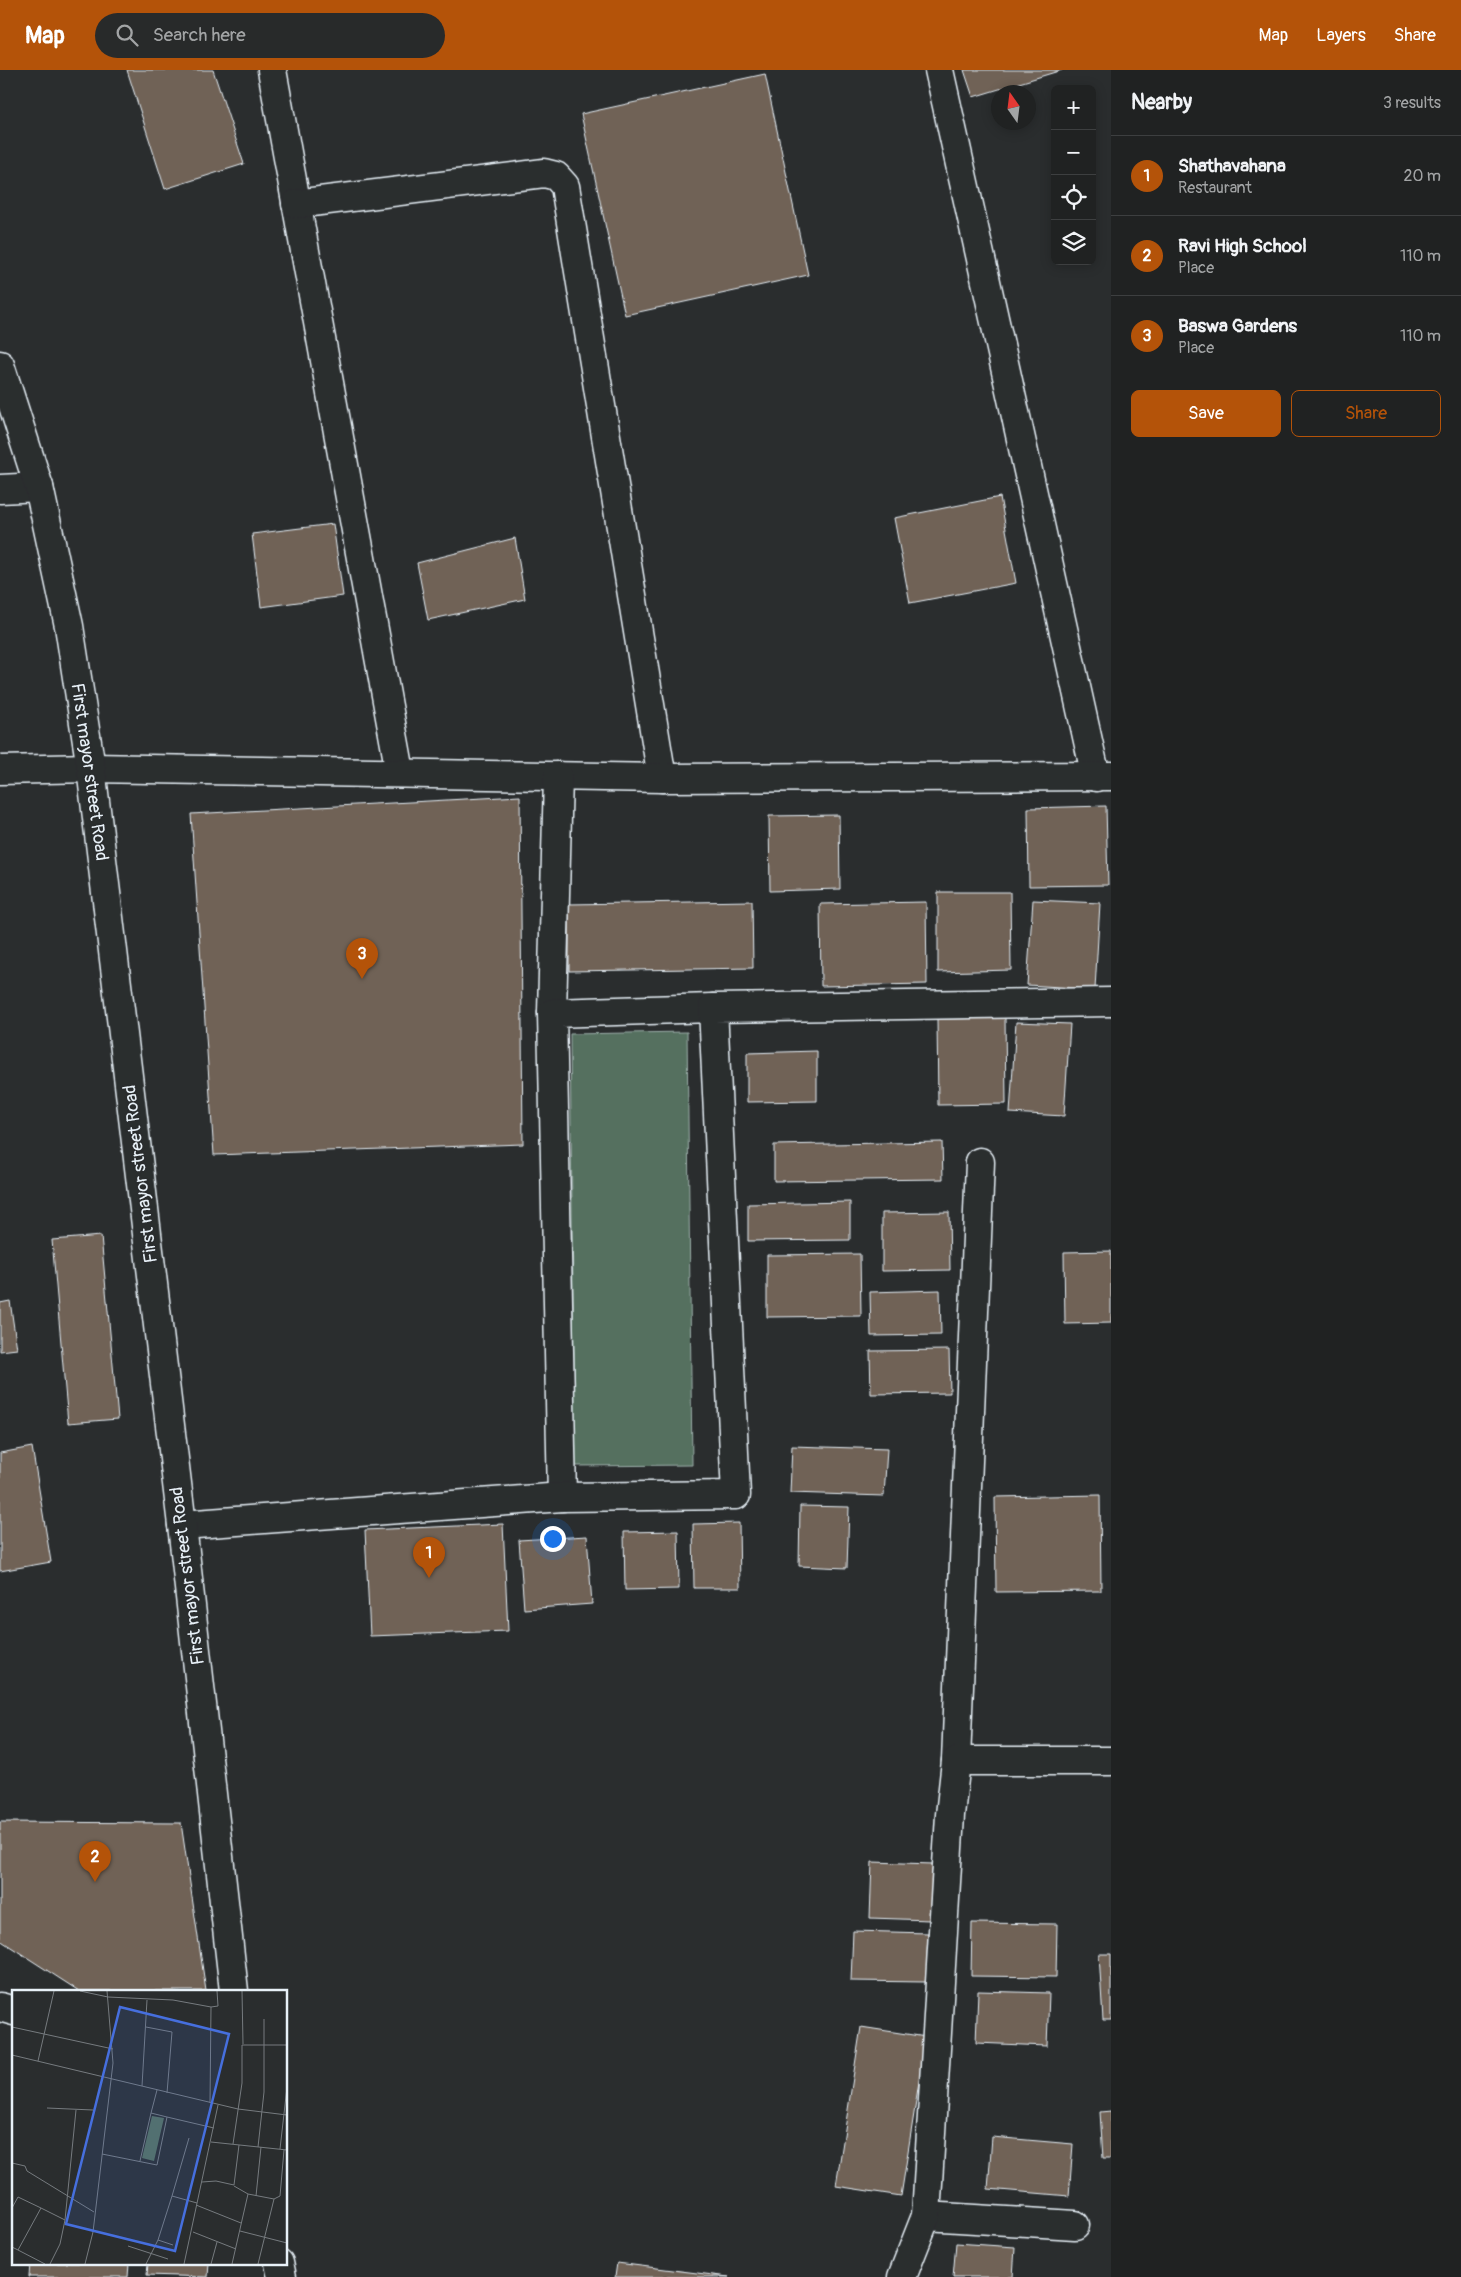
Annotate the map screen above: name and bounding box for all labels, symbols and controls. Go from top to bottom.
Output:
search box [95,13,445,58]
text: Map [25,21,65,50]
icon: search [113,21,141,49]
text: Search here [153,23,246,47]
text: Map [1259,24,1288,47]
text: Layers [1316,24,1366,47]
text: Share [1394,24,1436,47]
north arrow [991,85,1036,130]
map controls [1051,85,1096,265]
button: + [1051,85,1096,130]
text: Nearby [1131,89,1192,116]
text: 3 results [1383,93,1441,113]
button: − [1051,130,1096,175]
text: Shathavahana [1178,154,1286,178]
text: 1 [1144,166,1150,186]
text: 20 m [1403,166,1441,186]
button: locate [1051,175,1096,220]
text: Restaurant [1178,178,1252,198]
button: layers [1051,220,1096,265]
text: Ravi High School [1178,234,1307,258]
text: 2 [1143,246,1151,266]
text: 110 m [1400,246,1441,266]
text: Place [1178,258,1214,278]
text: Baswa Gardens [1178,314,1297,338]
text: 3 [1143,326,1151,346]
text: 110 m [1400,326,1441,346]
text: Place [1178,338,1214,358]
button: Save [1131,390,1281,437]
button: Share [1291,390,1441,437]
street label: First mayor street Road [66,682,113,862]
pin: 3 [346,938,378,979]
street label: First mayor street Road [118,1084,163,1264]
street label: First mayor street Road [165,1486,210,1666]
your location [540,1526,566,1552]
pin: 1 [413,1537,445,1578]
pin: 2 [79,1841,111,1882]
inset map [12,1990,288,2264]

